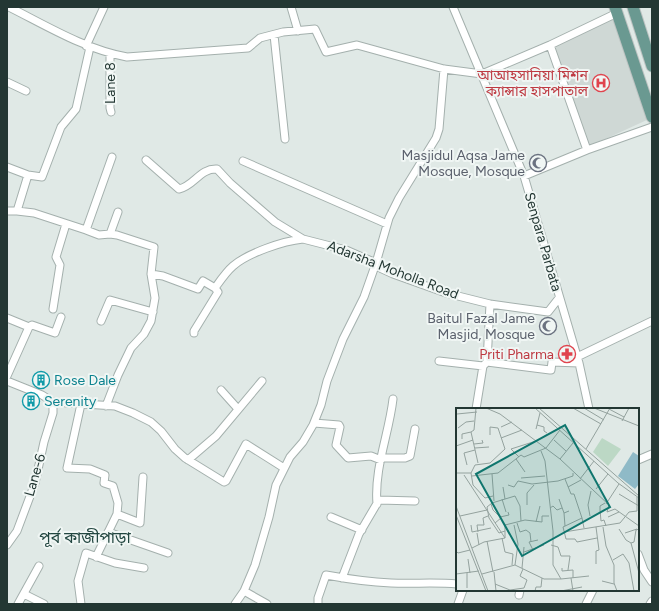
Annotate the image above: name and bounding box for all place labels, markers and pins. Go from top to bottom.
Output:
place label: আআহসানিয়া মিশন ক্যান্সার হাসপাতাল [476,67,589,100]
hospital icon: আআহসানিয়া মিশন ক্যান্সার হাসপাতাল [591,73,611,93]
place label: Masjidul Aqsa Jame Mosque, Mosque [401,147,525,180]
mosque icon: Masjidul Aqsa Jame Mosque, Mosque [528,153,548,173]
place label: Baitul Fazal Jame Masjid, Mosque [427,310,535,343]
mosque icon: Baitul Fazal Jame Masjid, Mosque [538,316,558,336]
pharmacy icon: Priti Pharma [557,344,577,364]
place label: Priti Pharma [479,346,554,363]
building icon: Rose Dale [31,370,51,390]
place label: Rose Dale [54,372,116,389]
building icon: Serenity [21,391,41,411]
place label: Serenity [44,393,97,410]

